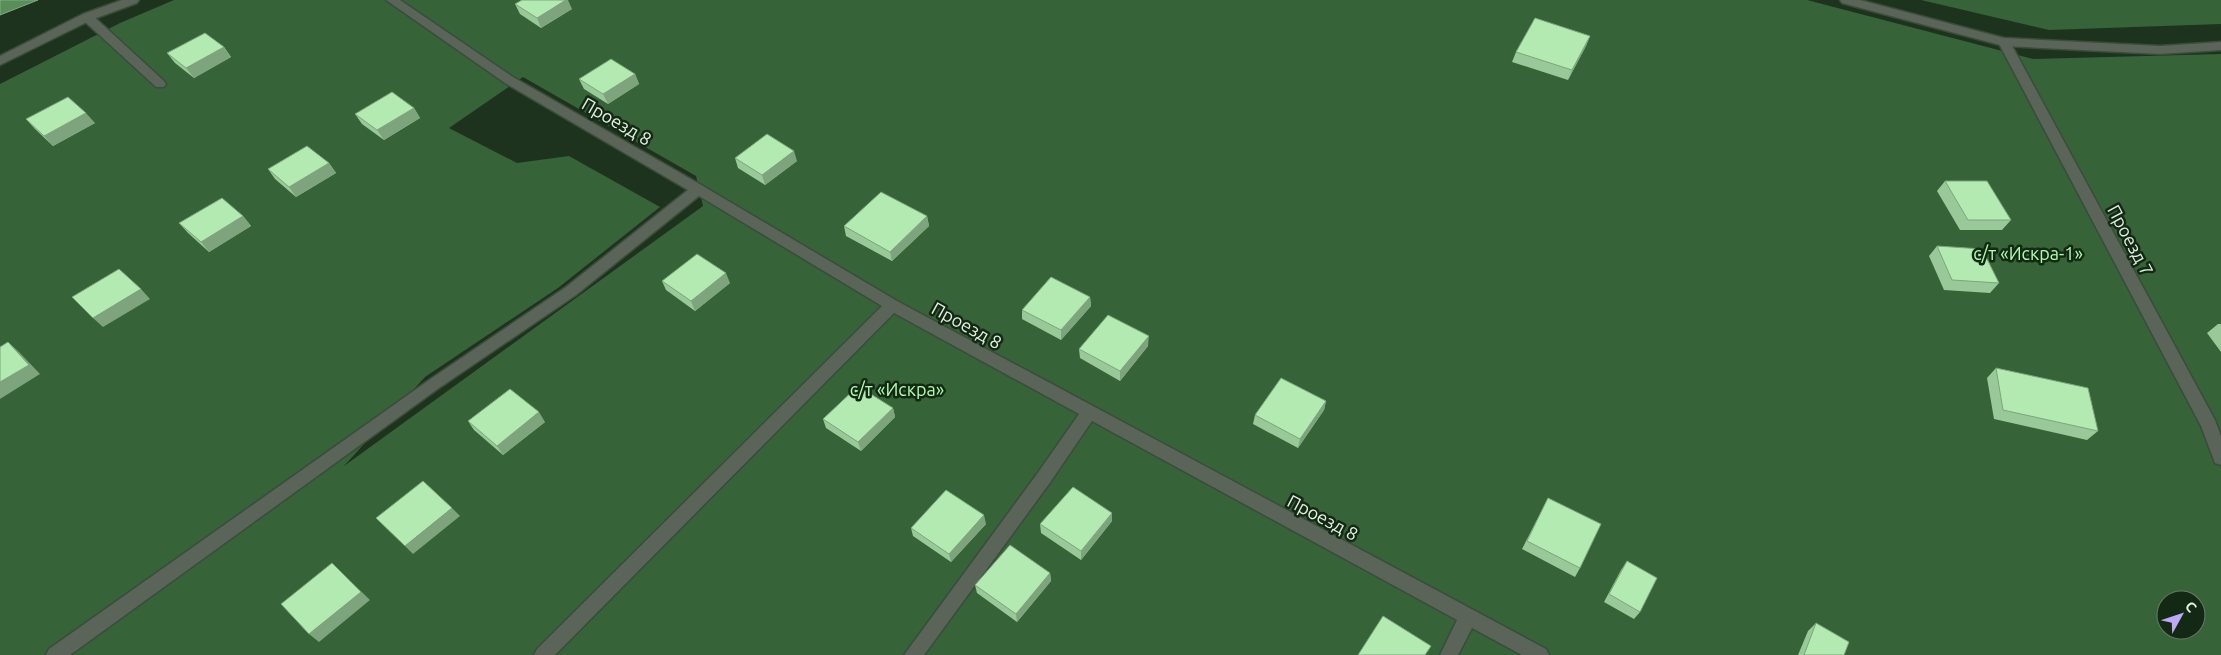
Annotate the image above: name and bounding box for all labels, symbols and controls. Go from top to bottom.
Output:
street label: Проезд 8 [579,93,655,149]
street label: Проезд 7 [2104,201,2158,279]
park label: с/т «Искра-1» [1973,243,2083,263]
street label: Проезд 8 [929,298,1005,352]
park label: с/т «Искра» [850,379,944,399]
street label: Проезд 8 [1284,490,1362,544]
north arrow [2156,590,2206,640]
text: С [2182,598,2200,615]

